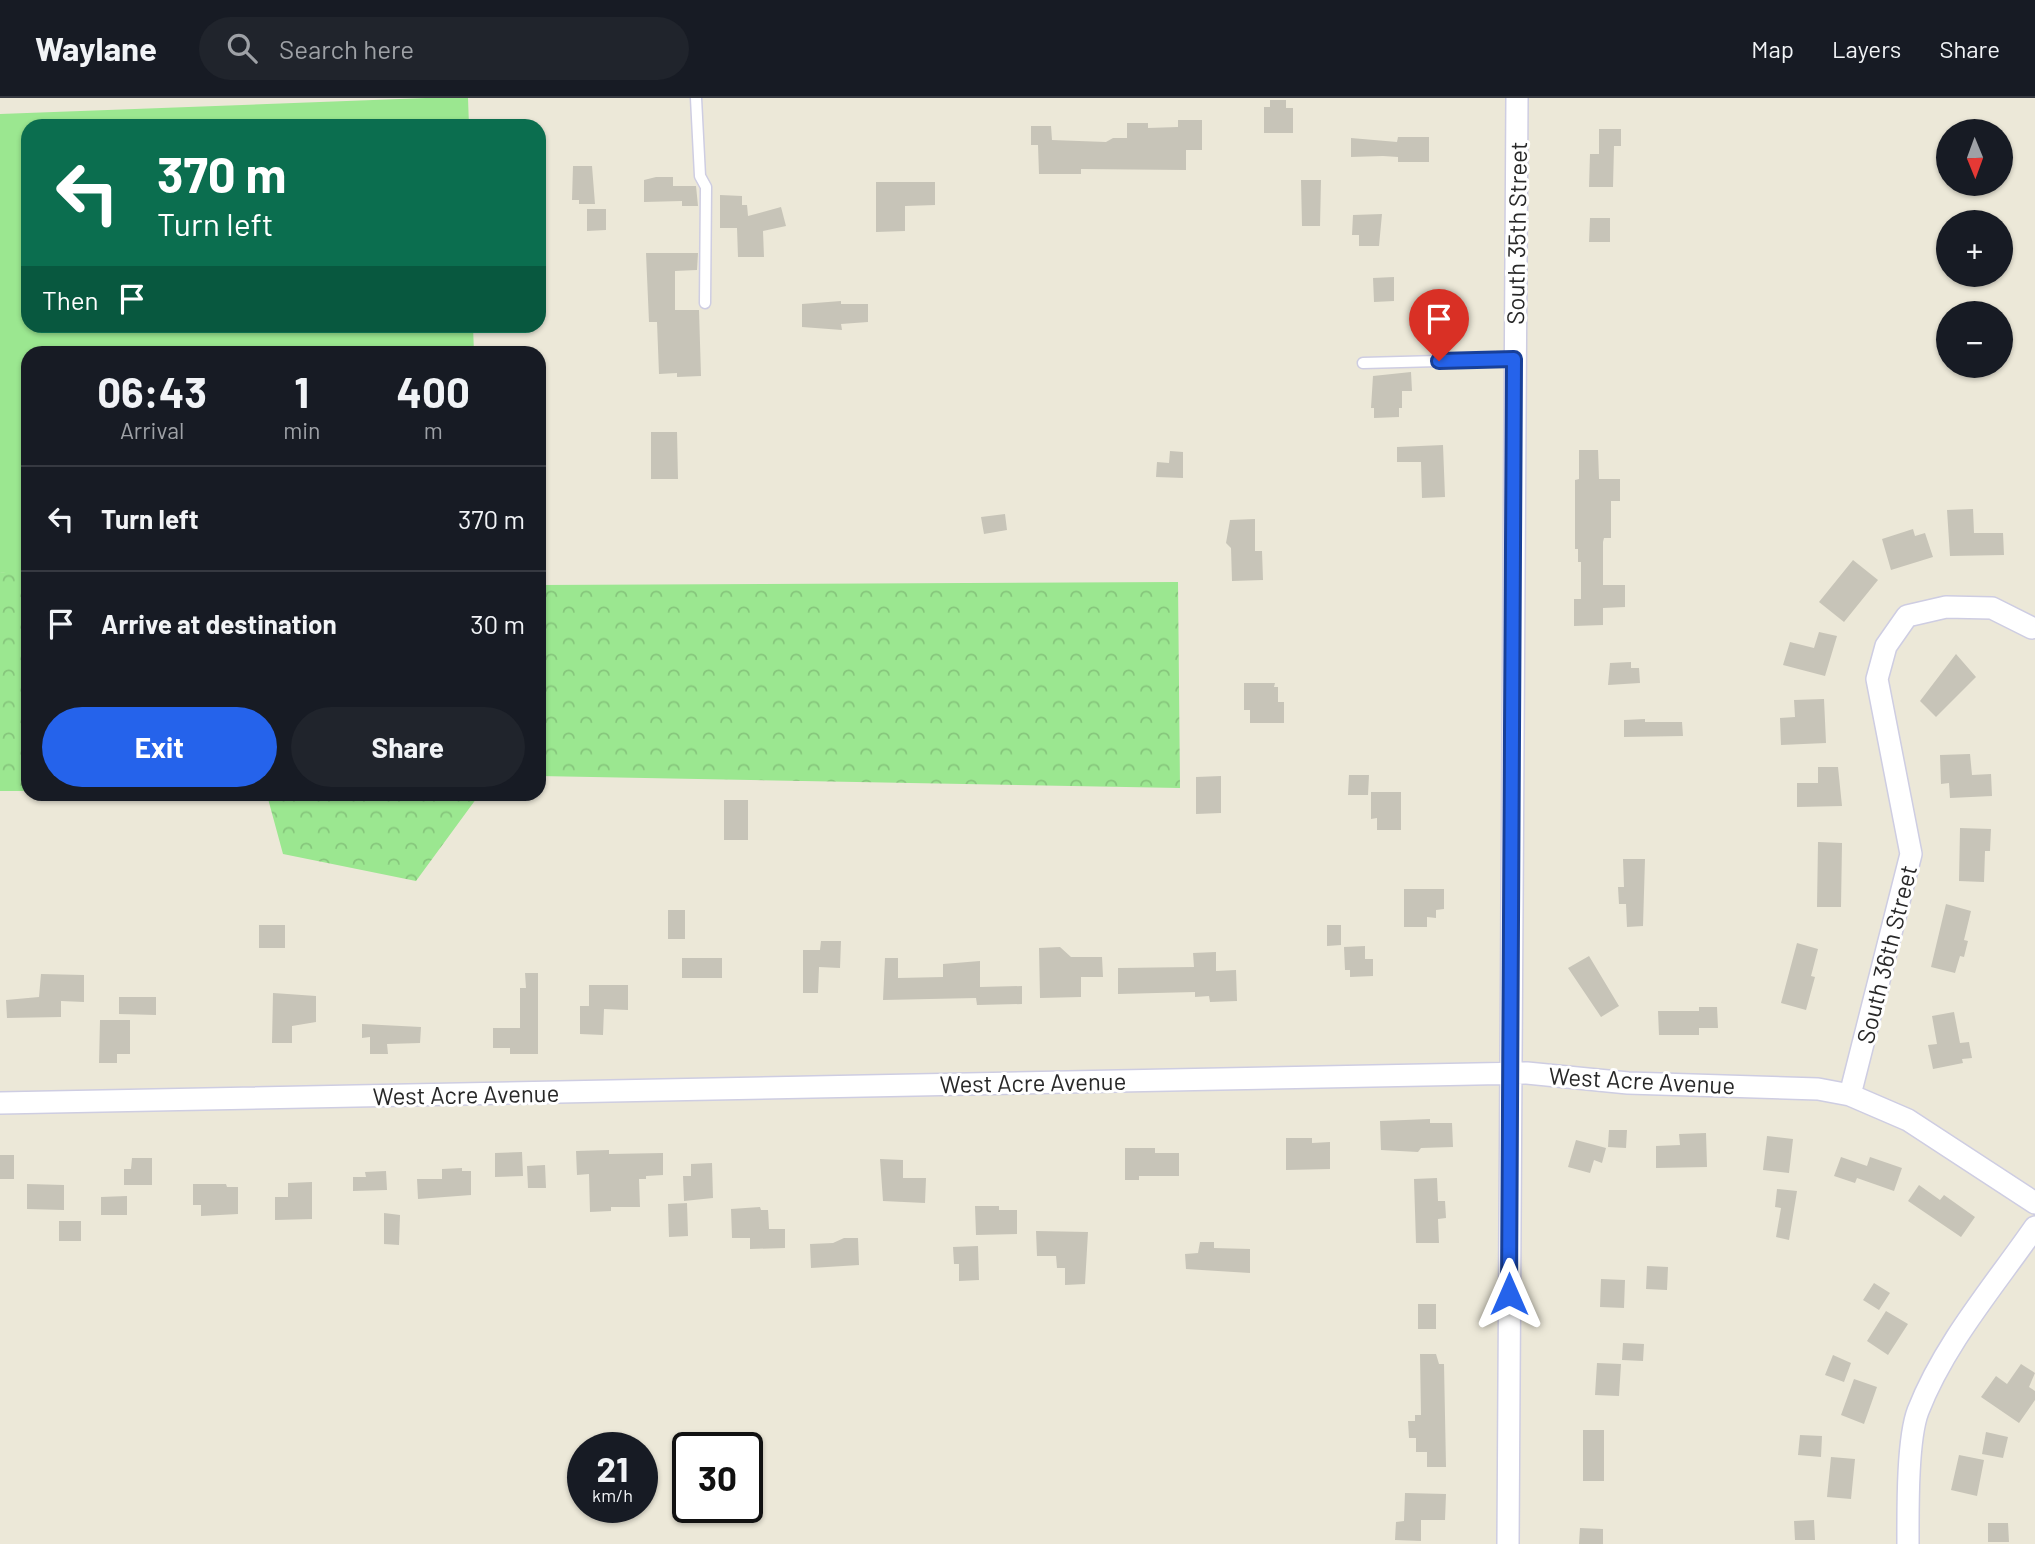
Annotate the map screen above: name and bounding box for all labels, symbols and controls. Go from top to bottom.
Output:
search box [199,17,689,80]
text: Waylane [35,28,157,68]
icon: search [223,29,261,67]
text: Search here [279,33,414,64]
text: Map [1751,34,1794,63]
text: Layers [1832,34,1901,63]
text: Share [1939,34,2000,63]
north arrow [1936,119,2012,196]
map controls [1936,119,2013,378]
street label: South 35th Street [1500,141,1532,325]
text: 370 m [157,144,286,203]
icon: left [42,147,133,238]
text: Turn left [157,204,274,242]
button: + [1936,210,2013,287]
icon: arrive [113,280,151,318]
text: Then [42,284,99,315]
pin [1409,289,1469,361]
icon: arrive [1420,300,1458,338]
button: − [1936,301,2013,378]
text: 06:43 [97,366,207,416]
text: 1 [294,366,309,416]
text: 400 [397,366,470,416]
text: Arrival [120,416,184,444]
text: min [283,416,320,444]
text: m [424,416,443,444]
icon: left [42,500,80,538]
text: Turn left [101,503,199,534]
text: 370 m [458,503,525,534]
icon: arrive [42,605,80,643]
text: Arrive at destination [101,608,337,639]
text: 30 m [470,608,525,639]
button: Exit [42,707,277,787]
button: Share [291,707,525,787]
street label: South 36th Street [1850,862,1922,1046]
street label: West Acre Avenue [1548,1061,1736,1099]
street label: West Acre Avenue [939,1066,1127,1098]
street label: West Acre Avenue [372,1078,560,1110]
position arrow [1472,1257,1546,1331]
speed limit sign: 30 [672,1432,763,1523]
text: 21 [597,1447,628,1489]
text: km/h [592,1484,633,1506]

